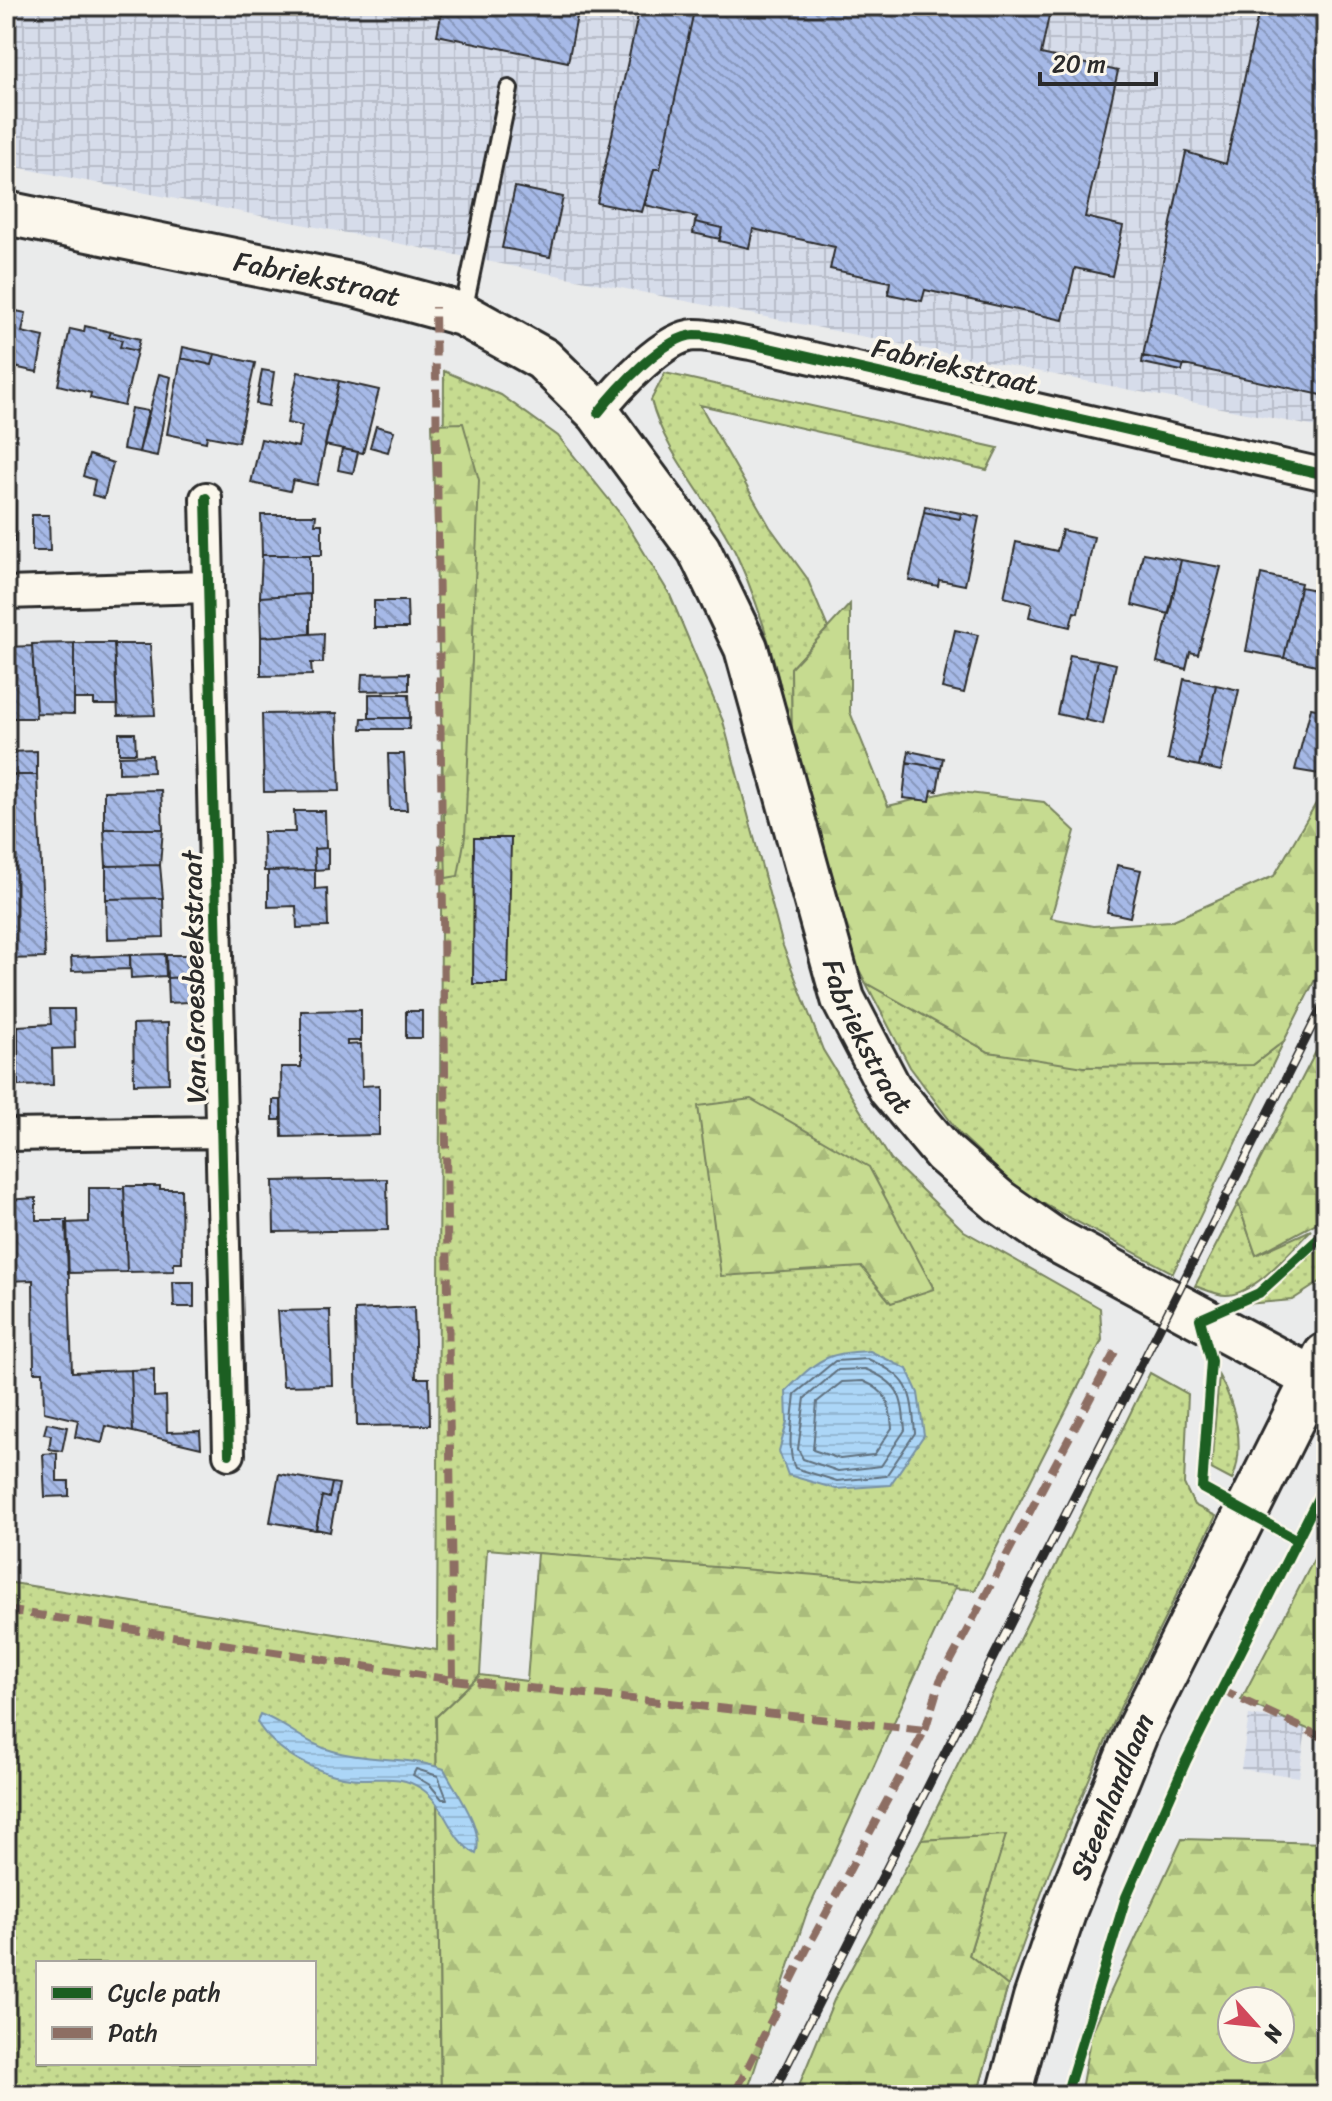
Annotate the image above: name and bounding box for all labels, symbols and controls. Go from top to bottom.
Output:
scale bar [1040,36,1156,86]
text: 20 m [1052,43,1106,85]
street label: Fabriekstraat [230,236,406,321]
street label: Fabriekstraat [867,323,1043,409]
street label: Van Groesbeekstraat [167,848,221,1104]
street label: Fabriekstraat [809,953,926,1126]
street label: Steenlandlaan [1055,1704,1167,1887]
legend [36,1961,316,2065]
text: Cycle path [108,1972,221,2014]
north arrow [1216,1985,1296,2065]
text: Path [108,2012,158,2054]
text: N [1252,2017,1295,2050]

